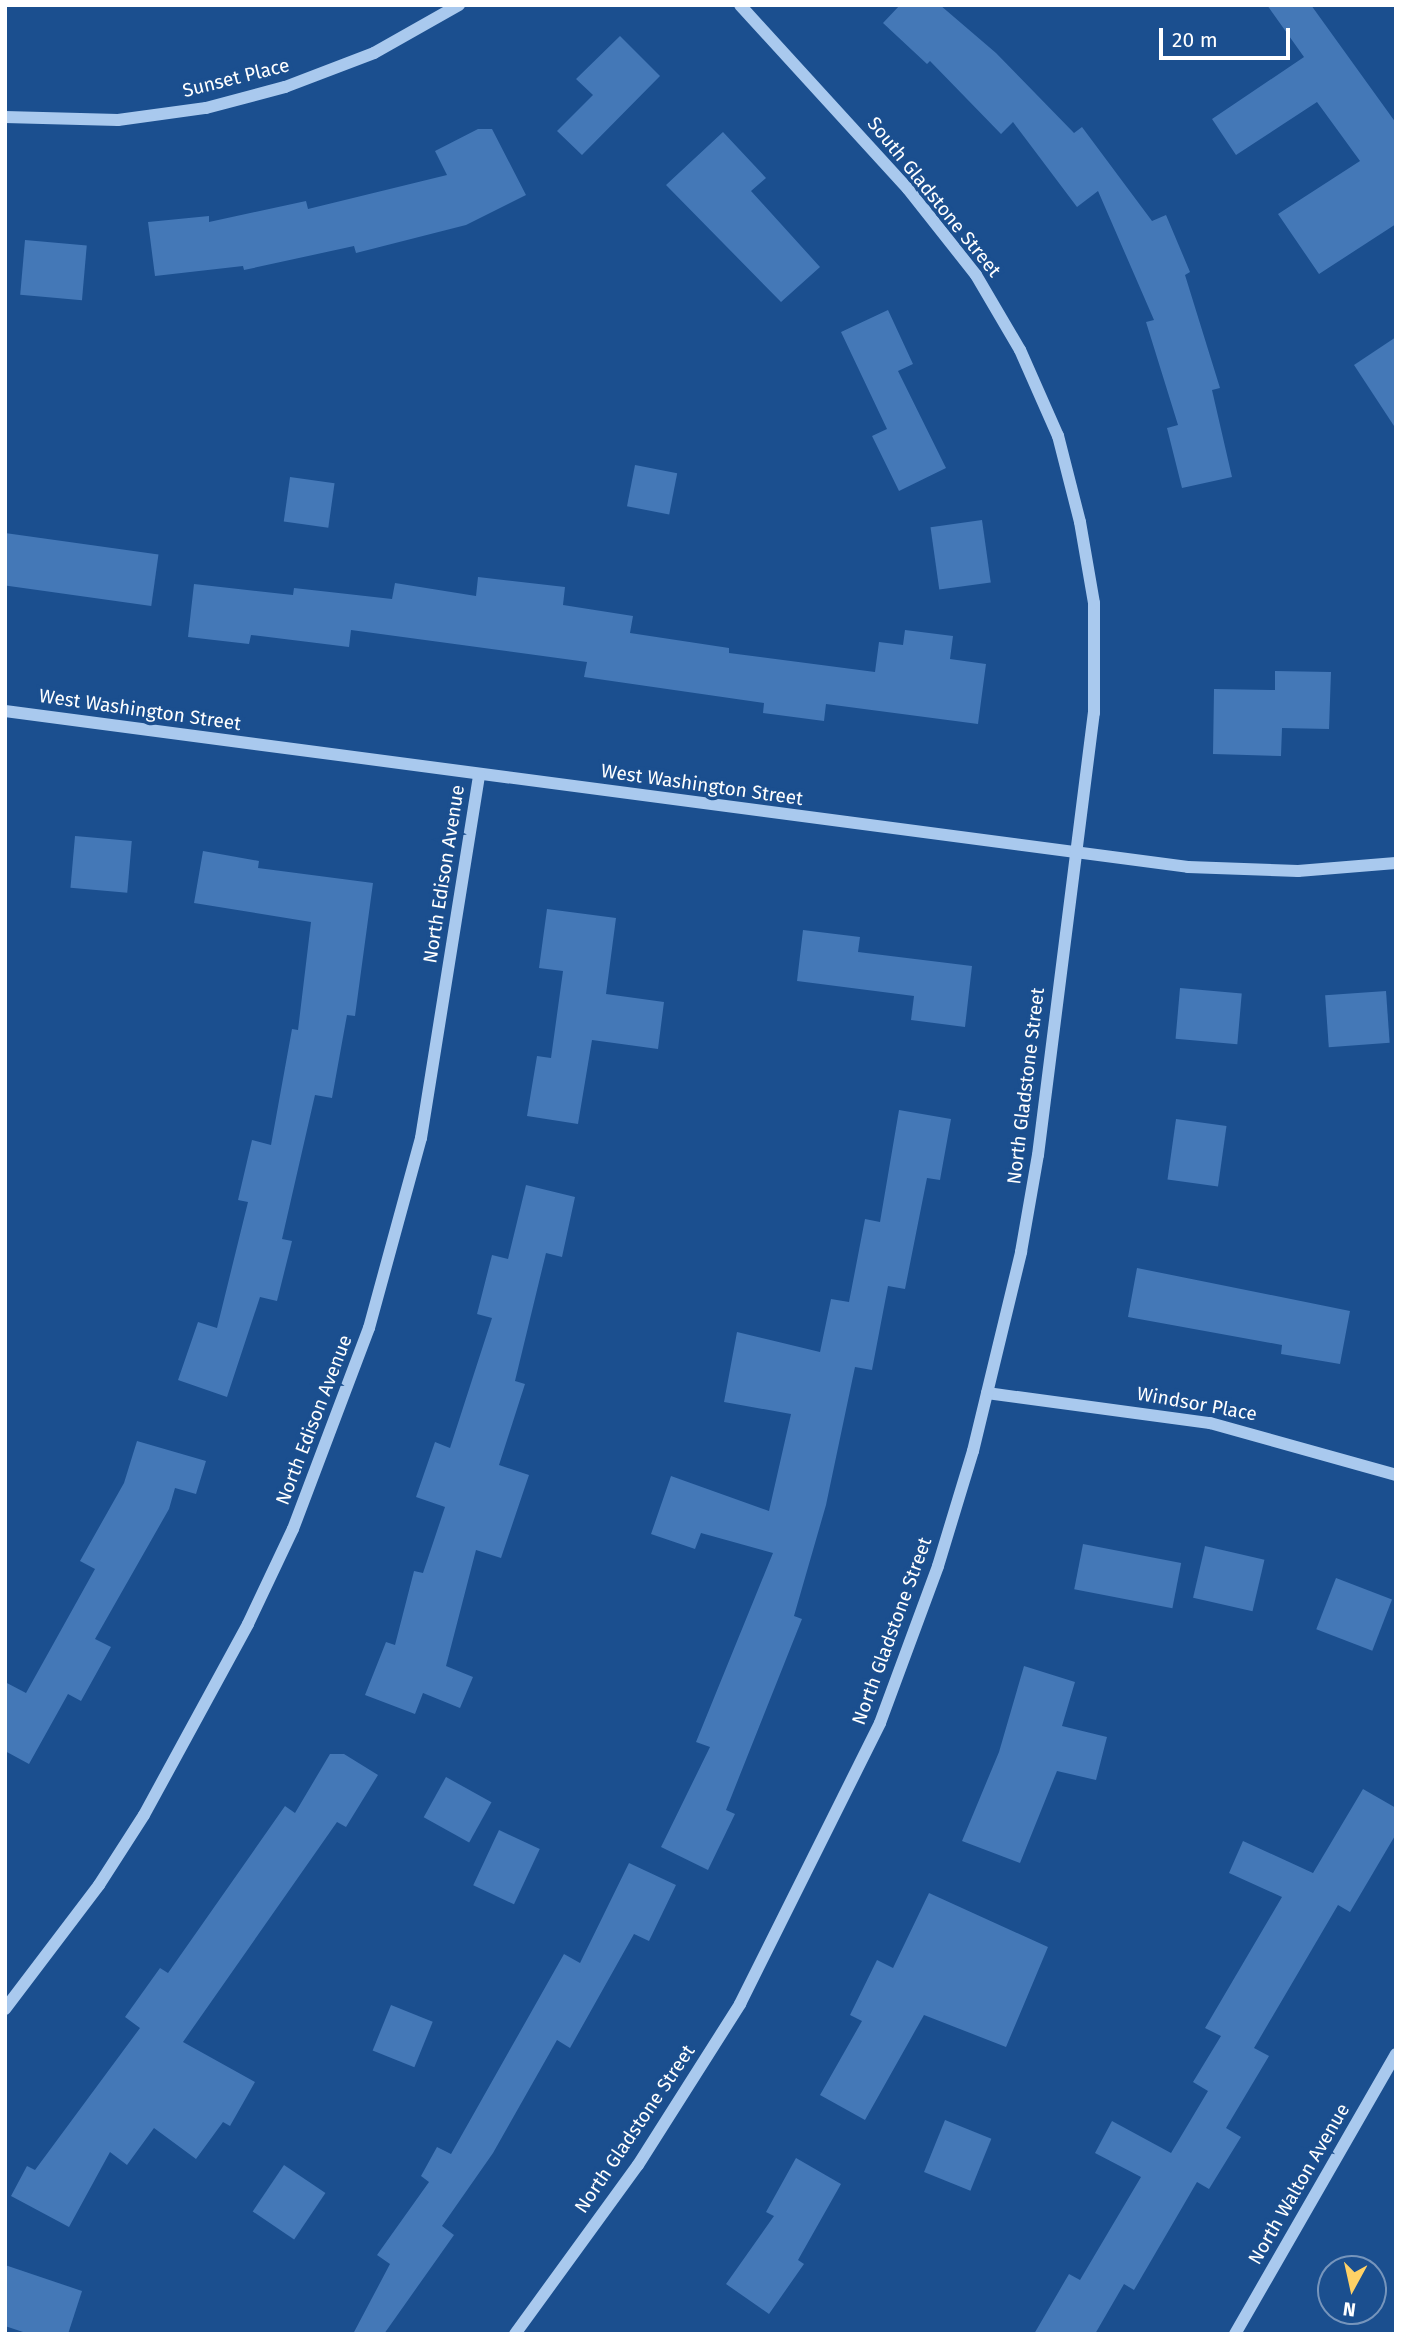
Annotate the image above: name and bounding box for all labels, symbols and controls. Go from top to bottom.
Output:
scale bar [1163,14,1294,58]
text: 20 m [1172,27,1218,53]
street label: Sunset Place [180,54,292,102]
street label: South Gladstone Street [862,112,1006,282]
street label: West Washington Street [38,685,242,735]
street label: West Washington Street [600,760,804,810]
street label: North Edison Avenue [419,783,469,965]
street label: North Gladstone Street [1003,986,1049,1186]
street label: North Edison Avenue [271,1332,357,1508]
street label: Windsor Place [1135,1382,1259,1426]
street label: North Gladstone Street [847,1534,937,1728]
street label: North Gladstone Street [570,2040,700,2218]
street label: North Walton Avenue [1244,2099,1354,2269]
north arrow [1317,2255,1387,2325]
text: N [1341,2297,1357,2322]

